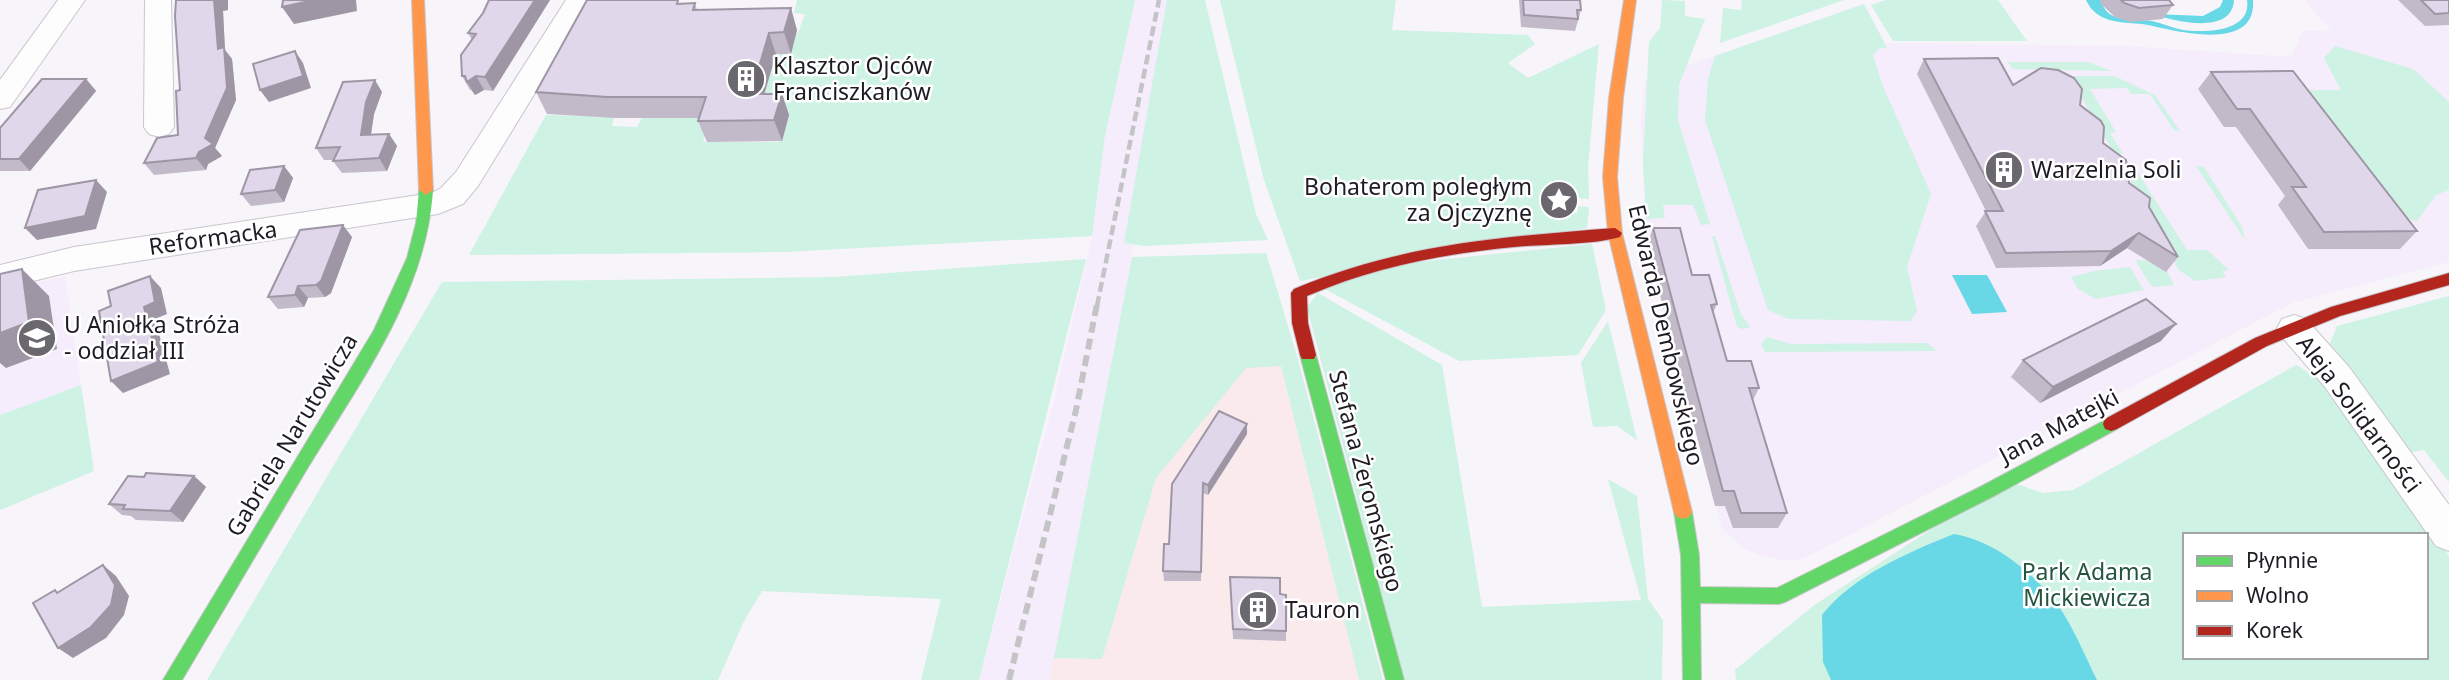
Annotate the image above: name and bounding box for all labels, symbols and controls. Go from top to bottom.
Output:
place label: Klasztor Ojców Franciszkanów [773,49,932,107]
building icon: Klasztor Ojców Franciszkanów [725,58,767,100]
building icon: Warzelnia Soli [1983,149,2025,191]
place label: Warzelnia Soli [2031,153,2182,185]
place label: Bohaterom poległym za Ojczyznę [1304,170,1532,228]
place icon: Bohaterom poległym za Ojczyznę [1538,179,1580,221]
street label: Edwarda Dembowskiego [1621,201,1713,469]
street label: Reformacka [147,212,279,262]
place label: U Aniołka Stróża - oddział III [64,308,240,366]
school or university icon: U Aniołka Stróża - oddział III [16,317,58,359]
street label: Gabriela Narutowicza [218,327,365,542]
street label: Aleja Solidarności [2290,328,2430,499]
street label: Stefana Żeromskiego [1322,366,1412,595]
street label: Jana Matejki [1991,380,2124,471]
legend [2183,533,2428,659]
text: Płynnie [2246,546,2318,574]
park label: Park Adama Mickiewicza [2022,555,2152,613]
text: Wolno [2246,581,2309,609]
building icon: Tauron [1237,589,1279,631]
place label: Tauron [1285,593,1360,625]
text: Korek [2246,616,2304,644]

